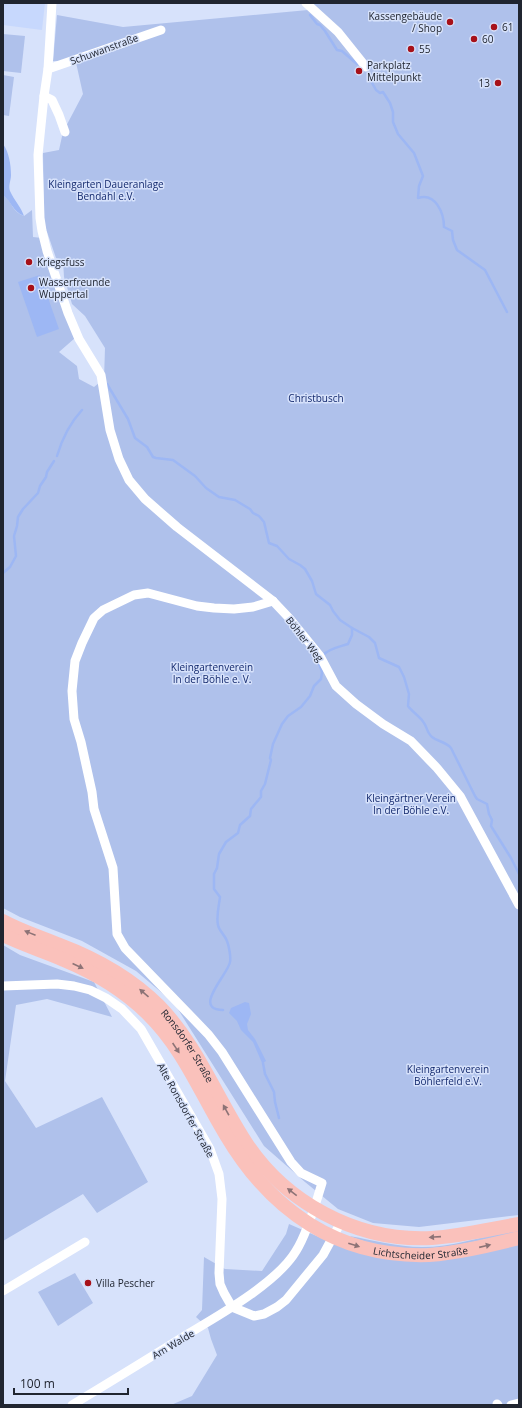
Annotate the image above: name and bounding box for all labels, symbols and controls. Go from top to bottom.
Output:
place label: Kassengebäude / Shop [368,9,442,35]
marker: Kassengebäude / Shop [445,17,455,27]
place label: 61 [502,20,513,34]
marker: 61 [489,22,499,32]
street label: Schuwanstraße [68,30,140,68]
place label: 60 [482,32,494,46]
marker: 60 [469,34,479,44]
place label: 55 [419,42,431,56]
marker: 55 [406,44,416,54]
place label: Parkplatz Mittelpunkt [367,58,421,84]
marker: Parkplatz Mittelpunkt [354,66,364,76]
place label: 13 [479,76,490,90]
marker: 13 [493,78,503,88]
park label: Kleingarten Daueranlage Bendahl e.V. [48,177,164,203]
place label: Kriegsfuss [37,255,85,269]
marker: Kriegsfuss [24,257,34,267]
place label: Wasserfreunde Wuppertal [39,275,110,301]
marker: Wasserfreunde Wuppertal [26,283,36,293]
park label: Christbusch [288,391,344,405]
street label: Böhler Weg [283,614,327,665]
park label: Kleingartenverein In der Böhle e. V. [171,660,253,686]
park label: Kleingärtner Verein In der Böhle e.V. [366,791,456,817]
one-way arrow [24,929,36,935]
one-way arrow [72,963,83,969]
one-way arrow [139,989,150,998]
street label: Ronsdorfer Straße [158,1006,217,1085]
one-way arrow [172,1043,180,1053]
street label: Alte Ronsdorfer Straße [154,1060,218,1160]
park label: Kleingartenverein Böhlerfeld e.V. [407,1062,489,1088]
one-way arrow [223,1104,230,1116]
one-way arrow [286,1188,297,1197]
one-way arrow [429,1234,441,1241]
one-way arrow [349,1242,361,1248]
one-way arrow [479,1242,491,1248]
street label: Lichtscheider Straße [372,1243,469,1262]
place label: Villa Pescher [96,1276,155,1290]
marker: Villa Pescher [83,1278,93,1288]
street label: Am Walde [149,1326,197,1362]
scale bar [14,1370,128,1396]
text: 100 m [20,1375,55,1392]

